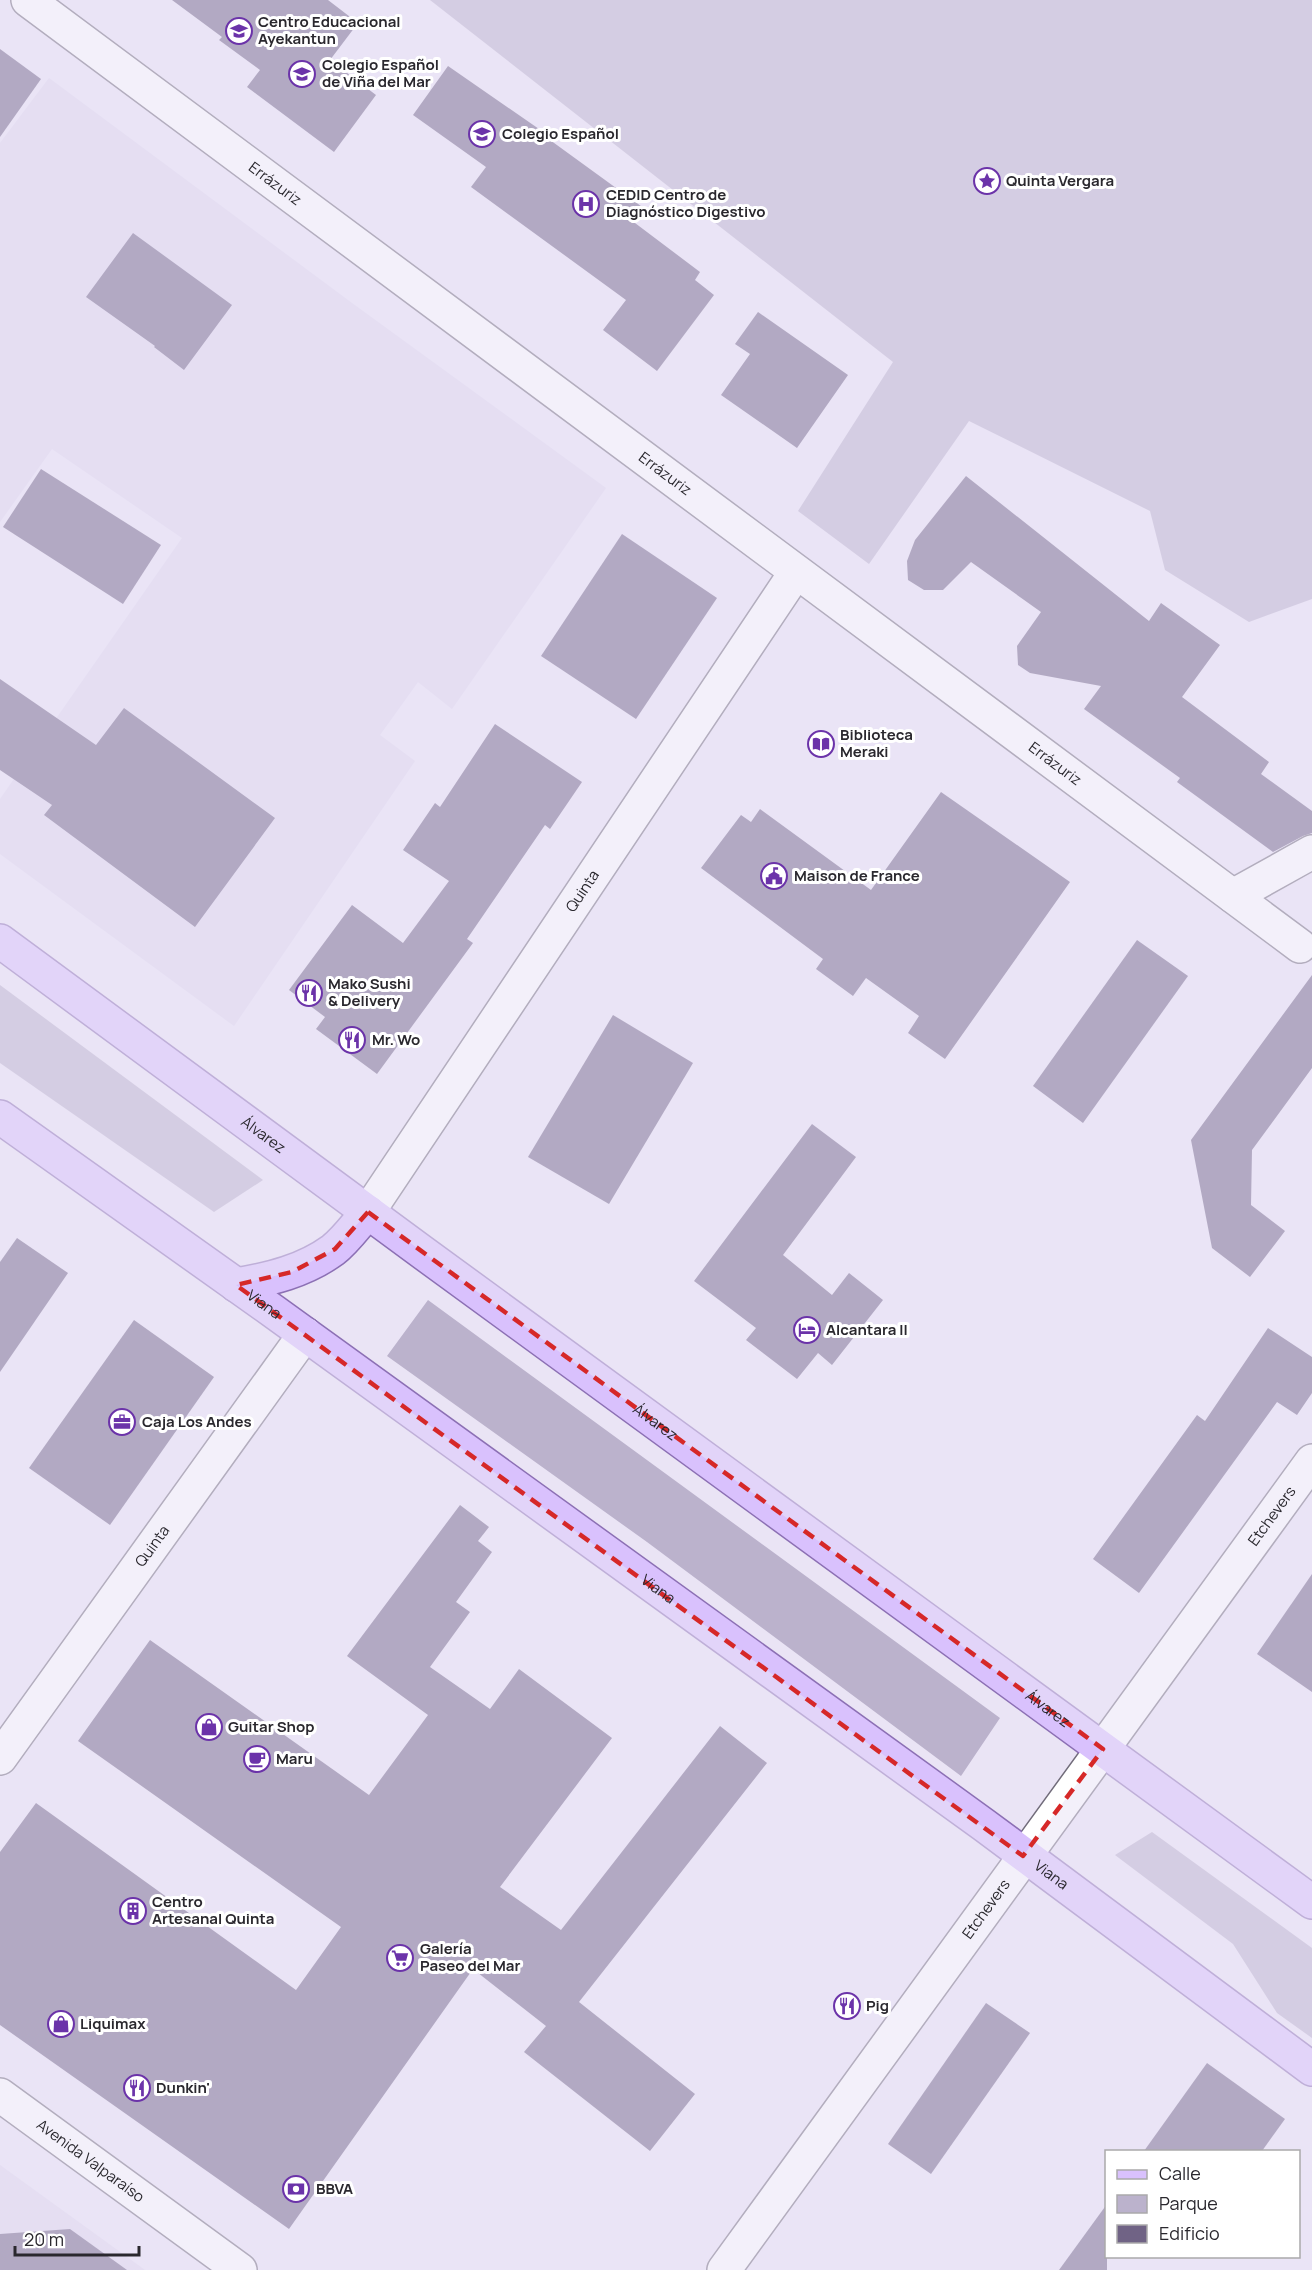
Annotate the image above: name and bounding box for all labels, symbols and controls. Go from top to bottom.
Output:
place label: Centro Educacional Ayekantun [258,11,401,49]
school or university icon: Centro Educacional Ayekantun [224,16,254,46]
place label: Colegio Español de Viña del Mar [322,54,439,92]
school or university icon: Colegio Español de Viña del Mar [287,59,317,89]
school or university icon: Colegio Español [467,119,497,149]
place label: Colegio Español [502,123,619,144]
street label: Errázuriz [245,157,306,210]
place icon: Quinta Vergara [972,166,1002,196]
place label: Quinta Vergara [1006,170,1114,191]
place label: CEDID Centro de Diagnóstico Digestivo [606,184,766,222]
hospital icon: CEDID Centro de Diagnóstico Digestivo [571,189,601,219]
street label: Errázuriz [635,447,696,500]
place label: Biblioteca Meraki [840,724,913,762]
library icon: Biblioteca Meraki [806,729,836,759]
street label: Errázuriz [1025,737,1086,790]
public building icon: Maison de France [759,861,789,891]
place label: Maison de France [794,865,920,886]
street label: Quinta [560,866,604,916]
place label: Mako Sushi & Delivery [328,973,411,1011]
restaurant icon: Mako Sushi & Delivery [294,978,324,1008]
restaurant icon: Mr. Wo [337,1025,367,1055]
place label: Mr. Wo [372,1029,420,1050]
street label: Álvarez [237,1111,290,1158]
street label: Viana [243,1285,286,1324]
hotel icon: Alcantara II [792,1315,822,1345]
place label: Alcantara II [826,1319,908,1340]
street label: Álvarez [629,1399,682,1445]
office icon: Caja Los Andes [107,1407,137,1437]
place label: Caja Los Andes [142,1411,252,1432]
street label: Etchevers [1243,1482,1300,1550]
street label: Quinta [130,1521,174,1571]
street label: Viana [637,1569,680,1609]
street label: Álvarez [1021,1685,1075,1732]
shop icon: Guitar Shop [194,1712,224,1742]
place label: Guitar Shop [228,1716,314,1737]
cafe icon: Maru [242,1744,272,1774]
place label: Maru [276,1748,313,1769]
street label: Viana [1030,1855,1073,1894]
street label: Etchevers [957,1875,1015,1943]
place label: Centro Artesanal Quinta [152,1891,275,1929]
building icon: Centro Artesanal Quinta [118,1896,148,1926]
place label: Galería Paseo del Mar [420,1938,520,1976]
supermarket icon: Galería Paseo del Mar [385,1943,415,1973]
restaurant icon: Pig [832,1991,862,2021]
place label: Pig [866,1995,889,2016]
shop icon: Liquimax [46,2009,76,2039]
place label: Liquimax [80,2013,146,2034]
restaurant icon: Dunkin' [122,2073,152,2103]
place label: Dunkin' [156,2077,210,2098]
street label: Avenida Valparaíso [33,2114,149,2207]
legend [1105,2150,1300,2258]
text: Calle [1159,2161,1201,2185]
bank icon: BBVA [281,2174,311,2204]
place label: BBVA [316,2178,353,2199]
text: Parque [1159,2191,1218,2215]
scale bar [15,2219,140,2257]
text: Edificio [1159,2221,1220,2245]
text: 20 m [24,2227,64,2251]

